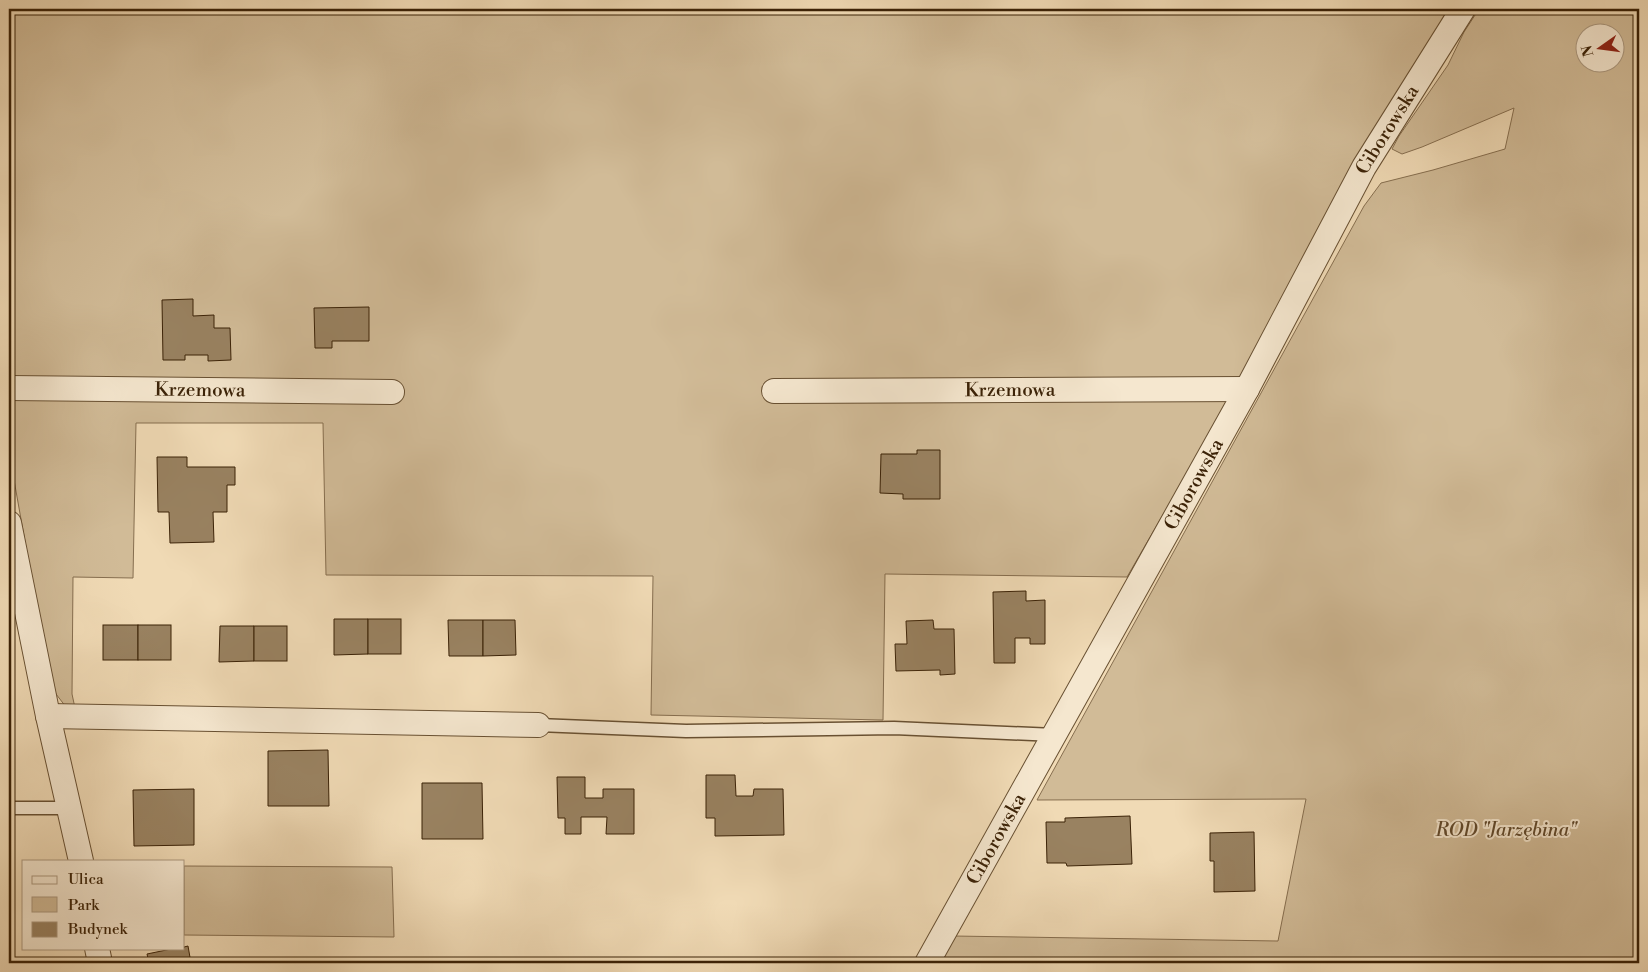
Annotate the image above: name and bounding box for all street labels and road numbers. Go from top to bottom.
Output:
street label: Ciborowska [1350,80,1424,178]
street label: Krzemowa [155,378,246,402]
street label: Krzemowa [965,378,1056,402]
street label: Ciborowska [1159,434,1229,534]
street label: Ciborowska [961,789,1031,889]

